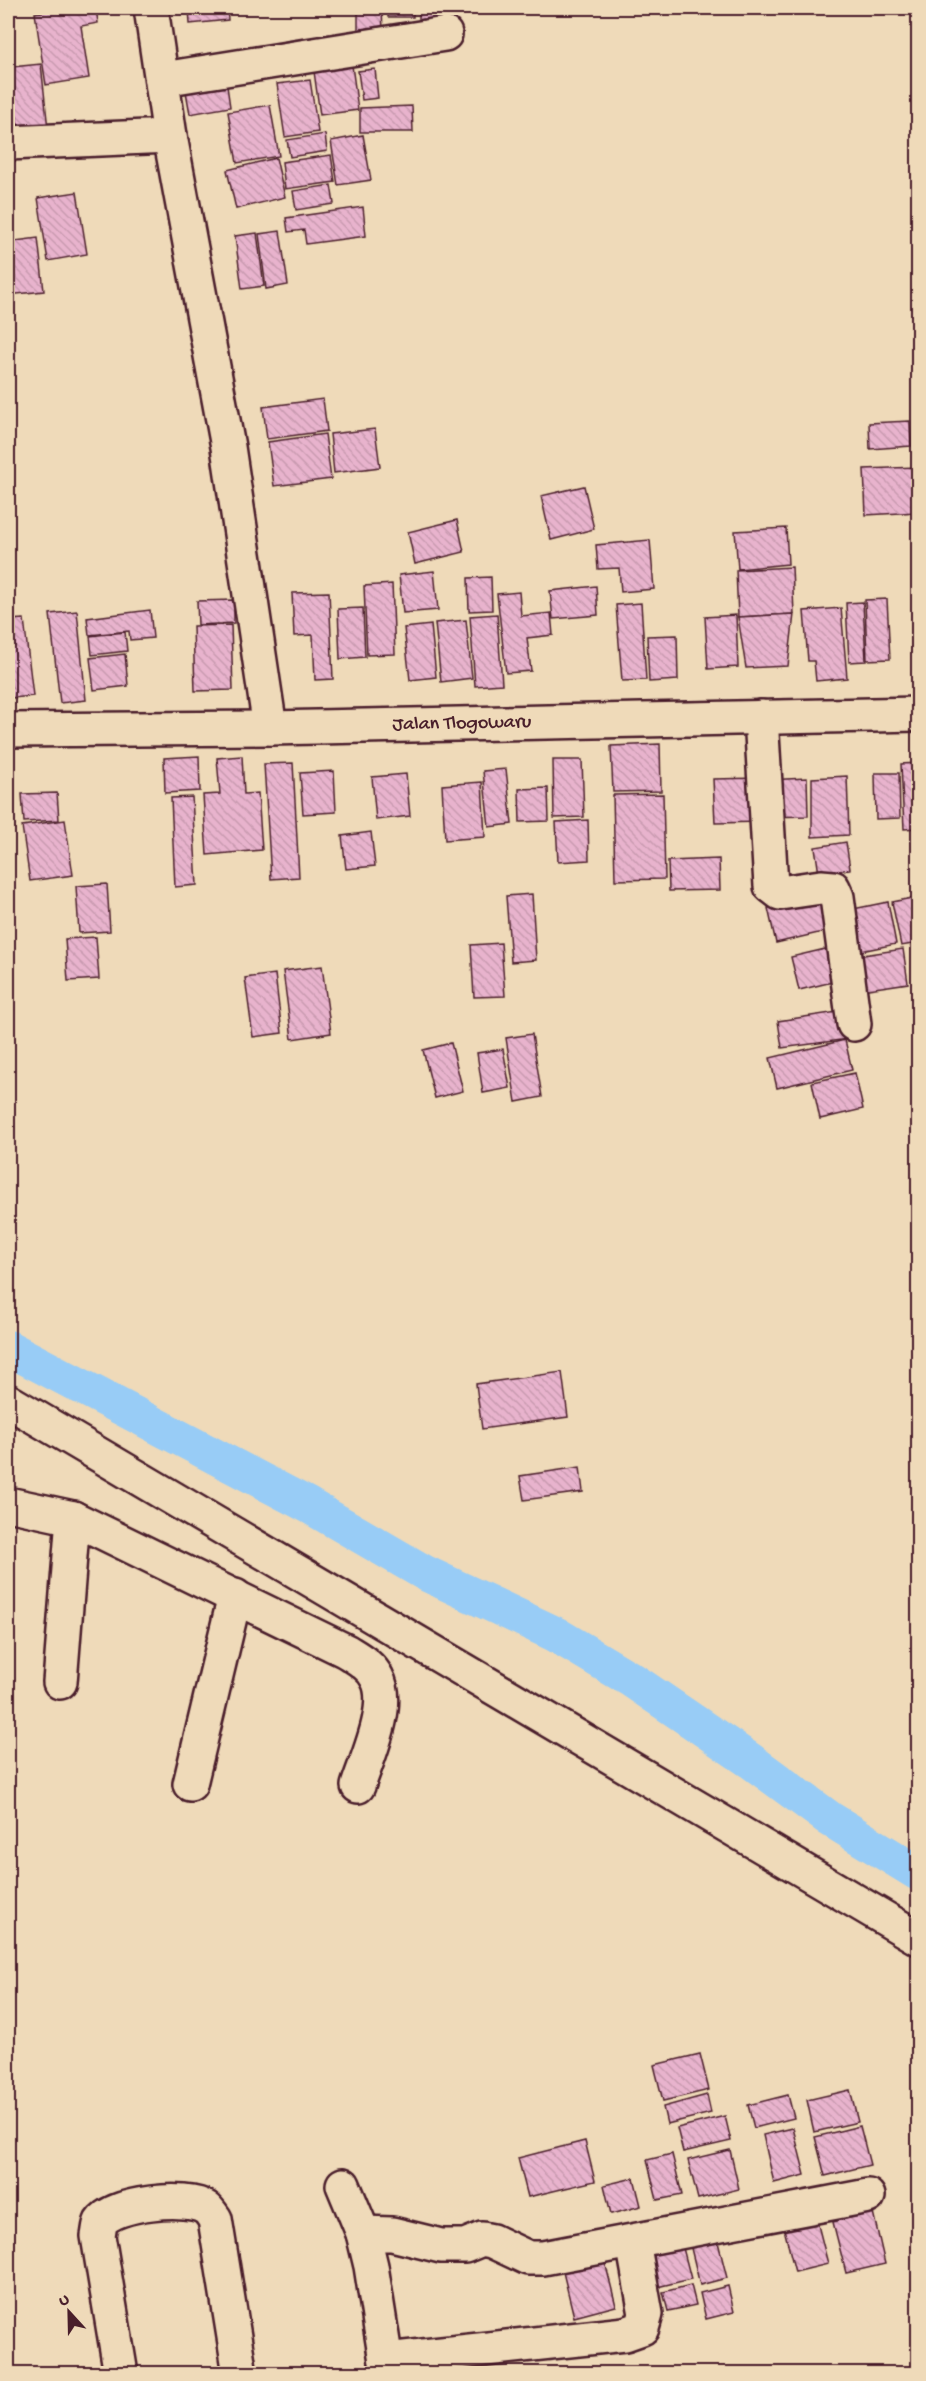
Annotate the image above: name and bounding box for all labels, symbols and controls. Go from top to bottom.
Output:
street label: Jalan Tlogowaru [392,711,532,737]
north arrow [39,2282,99,2342]
text: U [57,2291,73,2312]

